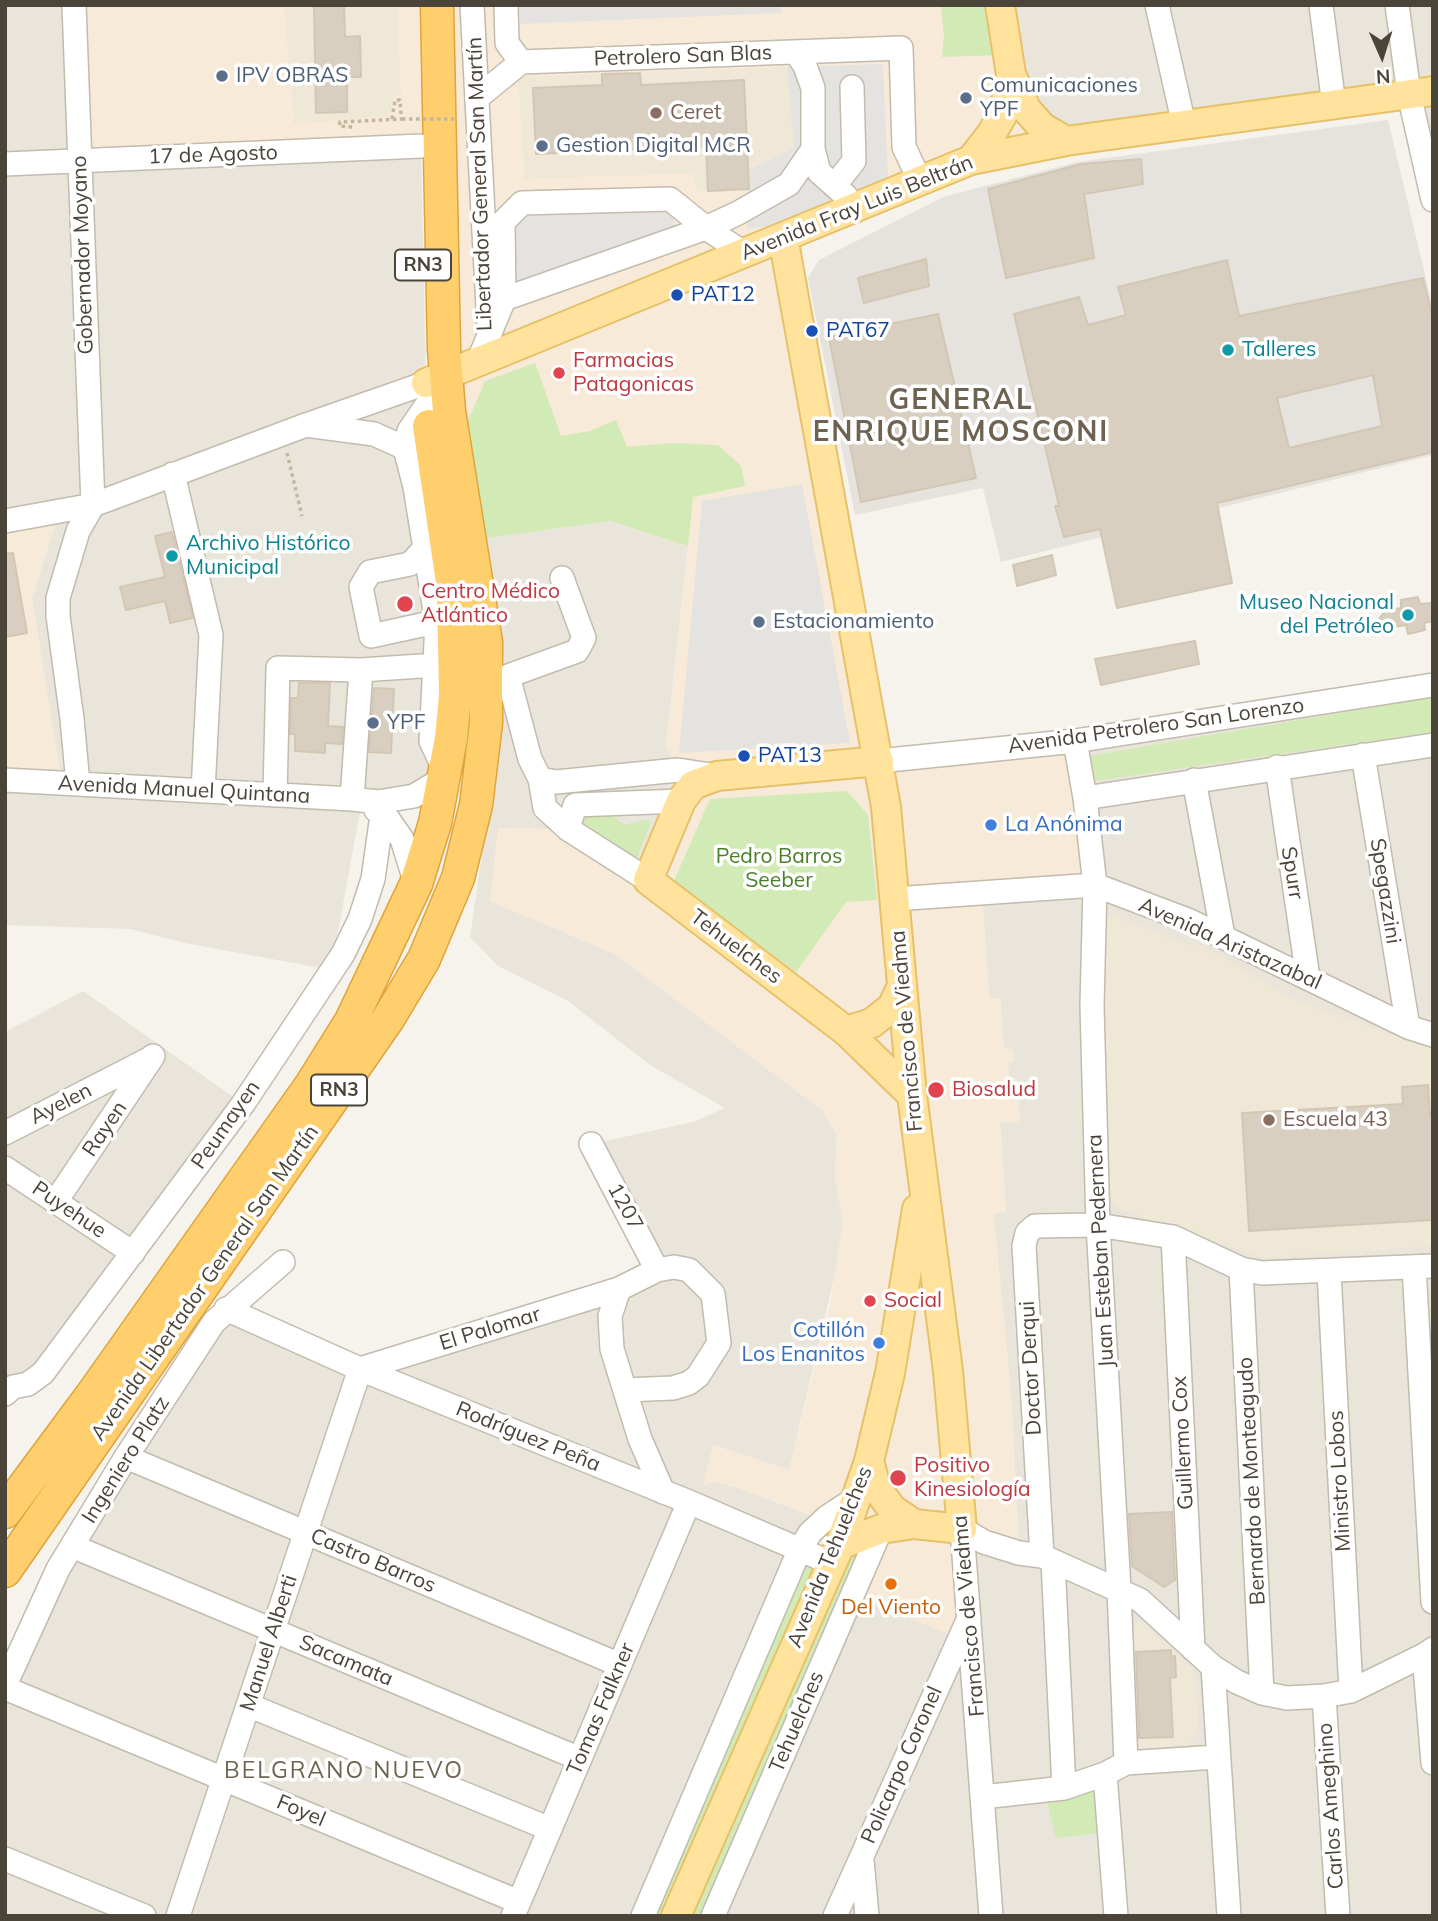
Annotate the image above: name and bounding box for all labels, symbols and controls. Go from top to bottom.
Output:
north arrow [1347,21,1417,91]
street label: Libertador General San Martín [462,36,498,332]
street label: Petrolero San Blas [593,40,773,72]
place label: IPV OBRAS [236,63,348,89]
text: N [1375,65,1391,89]
marker: IPV OBRAS [214,68,230,84]
place label: Comunicaciones YPF [980,73,1138,123]
marker: Comunicaciones YPF [958,90,974,106]
place label: Ceret [670,100,721,126]
marker: Ceret [648,105,664,121]
place label: Gestion Digital MCR [556,133,751,159]
marker: Gestion Digital MCR [534,138,550,154]
street label: 17 de Agosto [148,140,278,170]
street label: Avenida Fray Luis Beltrán [737,150,977,266]
street label: Gobernador Moyano [67,155,99,355]
road number: RN3 [395,249,451,280]
place label: PAT12 [691,282,755,308]
marker: PAT12 [669,287,685,303]
place label: PAT67 [826,318,890,344]
marker: PAT67 [804,323,820,339]
place label: Talleres [1242,337,1316,363]
marker: Talleres [1220,342,1236,358]
place label: Farmacias Patagonicas [573,348,694,398]
marker: Farmacias Patagonicas [551,365,567,381]
district label: GENERAL ENRIQUE MOSCONI [815,384,1107,450]
place label: Archivo Histórico Municipal [186,531,351,581]
marker: Archivo Histórico Municipal [164,548,180,564]
place label: Centro Médico Atlántico [421,579,560,629]
place label: Museo Nacional del Petróleo [1239,590,1394,640]
marker: Centro Médico Atlántico [395,594,415,614]
marker: Museo Nacional del Petróleo [1400,607,1416,623]
place label: Estacionamiento [773,609,934,635]
marker: Estacionamiento [751,614,767,630]
street label: Avenida Petrolero San Lorenzo [1006,693,1306,759]
place label: YPF [387,710,426,736]
marker: YPF [365,715,381,731]
place label: PAT13 [758,743,822,769]
marker: PAT13 [736,748,752,764]
street label: Avenida Manuel Quintana [57,771,311,809]
place label: La Anónima [1005,812,1123,838]
marker: La Anónima [983,817,999,833]
street label: Spegazzini [1364,836,1406,946]
park label: Pedro Barros Seeber [716,844,842,894]
street label: Spurr [1275,845,1309,901]
street label: Avenida Aristazabal [1135,892,1325,996]
street label: Tehuelches [685,904,787,990]
street label: Francisco de Viedma [886,929,928,1133]
road number: RN3 [311,1074,367,1106]
street label: Peumayen [186,1076,266,1174]
place label: Biosalud [952,1077,1036,1103]
street label: Ayelen [26,1078,96,1130]
marker: Biosalud [926,1080,946,1100]
street label: Rayen [77,1096,133,1162]
place label: Escuela 43 [1283,1107,1388,1133]
marker: Escuela 43 [1261,1112,1277,1128]
street label: Avenida Libertador General San Martín [86,1120,324,1446]
street label: Juan Esteban Pedernera [1082,1134,1120,1368]
street label: Puyehue [27,1176,111,1244]
street label: 1207 [602,1179,648,1235]
place label: Social [884,1288,942,1314]
marker: Social [862,1293,878,1309]
street label: Doctor Derqui [1015,1300,1047,1436]
street label: El Palomar [436,1302,544,1356]
place label: Cotillón Los Enanitos [742,1318,865,1368]
marker: Cotillón Los Enanitos [871,1335,887,1351]
street label: Bernardo de Monteagudo [1233,1356,1271,1606]
street label: Guillermo Cox [1167,1375,1199,1511]
street label: Ingeniero Platz [77,1392,175,1528]
street label: Rodríguez Peña [452,1397,604,1477]
street label: Ministro Lobos [1324,1410,1356,1552]
place label: Positivo Kinesiología [914,1453,1031,1503]
street label: Avenida Tehuelches [782,1463,878,1651]
marker: Positivo Kinesiología [888,1468,908,1488]
street label: Francisco de Viedma [948,1514,990,1718]
street label: Castro Barros [307,1523,439,1599]
street label: Manuel Alberti [235,1572,303,1714]
marker: Del Viento [883,1576,899,1592]
place label: Del Viento [841,1595,941,1621]
street label: Sacamata [295,1630,397,1692]
street label: Tomas Falkner [562,1639,640,1779]
street label: Tehuelches [764,1667,830,1777]
street label: Policarpo Coronel [856,1682,948,1848]
street label: Carlos Ameghino [1313,1722,1349,1890]
district label: BELGRANO NUEVO [226,1757,462,1785]
street label: Foyel [273,1790,329,1832]

